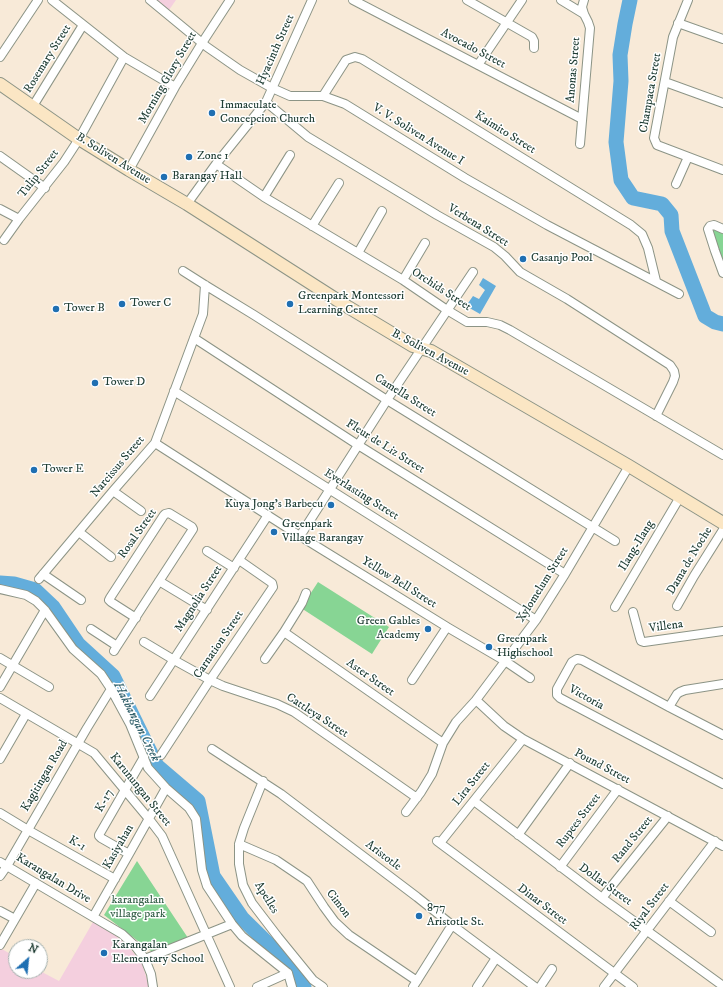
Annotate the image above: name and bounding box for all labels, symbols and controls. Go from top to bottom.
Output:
street label: Hyacinth Street [254,12,298,88]
street label: Rosemary Street [21,22,75,96]
street label: Avocado Street [438,26,508,72]
street label: Morning Glory Street [136,29,200,127]
street label: Anonas Street [564,36,584,104]
street label: Champaca Street [637,52,665,134]
place label: Immaculate Concepcion Church [220,99,315,127]
street label: V. V. Soliven Avenue I [370,101,466,169]
marker: Immaculate Concepcion Church [207,108,217,118]
street label: Kaimito Street [472,109,538,157]
street label: B. Soliven Avenue [73,130,153,188]
street label: Tulip Street [16,147,62,201]
place label: Zone 1 [197,150,229,164]
marker: Zone 1 [184,152,194,162]
place label: Barangay Hall [172,170,242,184]
marker: Barangay Hall [159,172,169,182]
street label: Verbena Street [445,202,511,250]
place label: Casanjo Pool [531,252,593,266]
marker: Casanjo Pool [518,254,528,264]
street label: Orchids Street [408,265,474,315]
place label: Greenpark Montessori Learning Center [298,290,404,318]
place label: Tower C [130,297,171,311]
marker: Tower C [117,299,127,309]
marker: Greenpark Montessori Learning Center [285,299,295,309]
place label: Tower B [64,302,105,316]
marker: Tower B [51,304,61,314]
street label: B. Soliven Avenue [389,327,471,379]
street label: Camella Street [371,371,439,421]
place label: Tower D [103,376,145,390]
marker: Tower D [90,378,100,388]
street label: Fleur de Liz Street [343,417,427,477]
street label: Narcissus Street [88,433,148,501]
place label: Tower E [42,463,84,477]
marker: Tower E [29,465,39,475]
street label: Everlasting Street [321,466,401,524]
place label: Kuya Jong's Barbecu [225,498,323,512]
marker: Kuya Jong's Barbecu [326,500,336,510]
street label: Rosal Street [116,506,160,562]
place label: Greenpark Village Barangay [282,518,363,546]
street label: Ilang-Ilang [616,518,658,574]
street label: Dama de Noche [664,525,716,597]
marker: Greenpark Village Barangay [269,527,279,537]
street label: Xylomelum Street [514,545,572,625]
street label: Yellow Bell Street [359,554,439,612]
street label: Magnolia Street [172,563,226,635]
street label: Carnation Street [191,608,247,682]
place label: Green Gables Academy [357,615,420,643]
street label: Villena [648,617,684,637]
marker: Green Gables Academy [423,624,433,634]
place label: Greenpark Highschool [497,633,553,661]
marker: Greenpark Highschool [484,642,494,652]
street label: Aster Street [343,656,397,700]
water label: Hakbangan Creek [109,679,163,765]
street label: Victoria [566,682,606,714]
street label: Cattleya Street [283,691,351,741]
street label: Kagitingan Road [19,738,71,814]
street label: Pound Street [571,746,633,788]
street label: Karunungan Street [106,750,174,830]
street label: Lira Street [450,759,494,809]
street label: K-17 [93,787,117,815]
street label: Rupees Street [554,791,604,851]
street label: Rand Street [610,814,656,866]
street label: Kasiyahan [100,822,138,872]
street label: K-1 [66,833,88,855]
street label: Aristotle [362,838,404,874]
street label: Karangalan Drive [13,851,93,907]
street label: Dollar Street [576,861,634,909]
street label: Apelles [251,879,281,917]
street label: Riyal Street [627,880,673,934]
street label: Dinar Street [514,882,570,928]
street label: Cimon [322,887,354,921]
park label: karangalan village park [110,894,166,922]
place label: 877 Aristotle St. [427,902,484,930]
marker: 877 Aristotle St. [414,911,424,921]
north arrow [8,939,48,979]
place label: Karangalan Elementary School [112,939,204,967]
text: N [26,941,40,957]
marker: Karangalan Elementary School [99,948,109,958]

